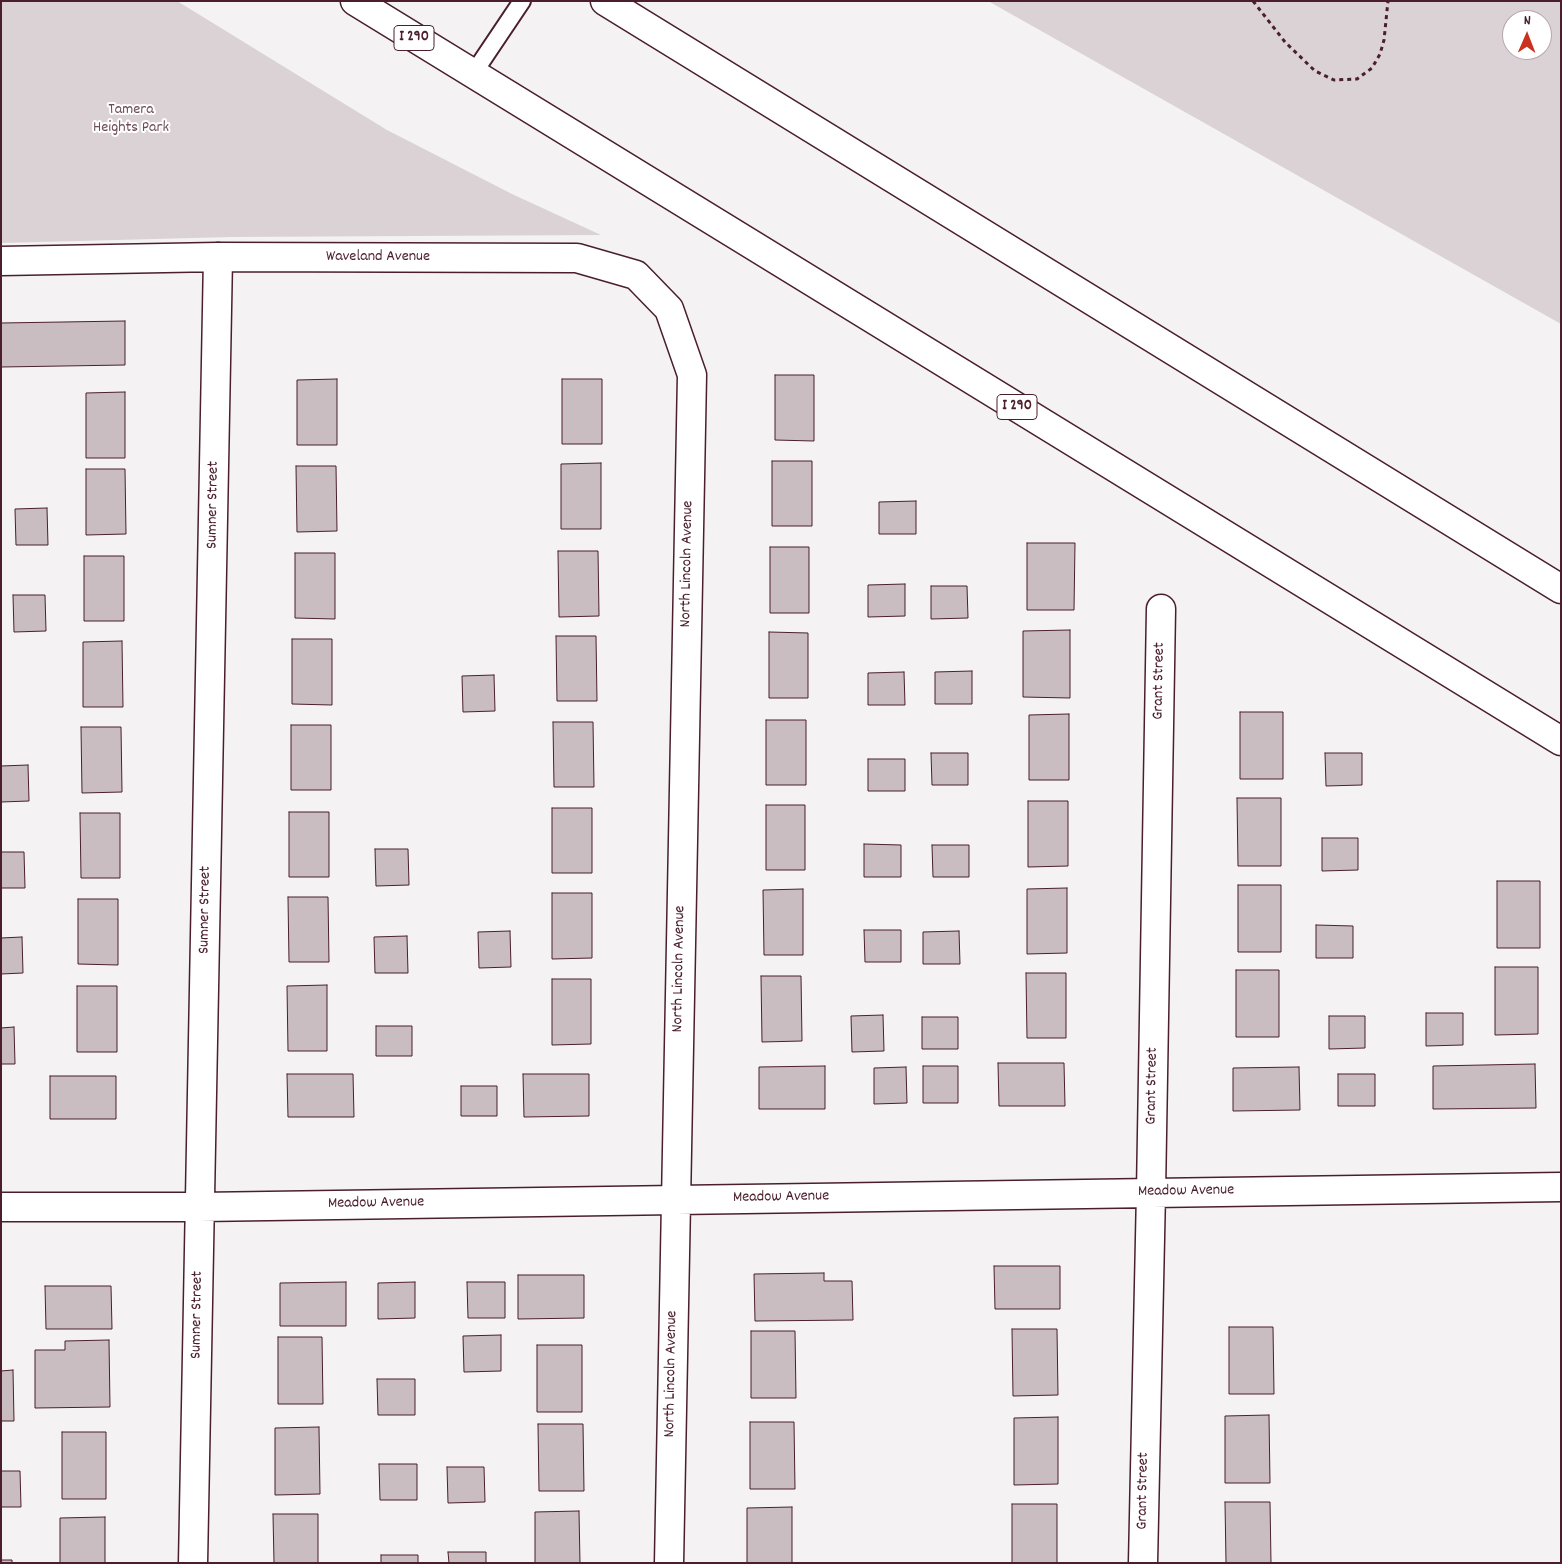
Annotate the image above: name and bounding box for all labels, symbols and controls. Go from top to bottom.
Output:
north arrow [1502,10,1552,60]
text: N [1524,11,1531,31]
road number: I 290 [394,26,434,50]
park label: Tamera Heights Park [93,101,169,139]
street label: Waveland Avenue [326,248,430,268]
road number: I 290 [997,394,1037,420]
street label: Sumner Street [204,461,224,549]
street label: North Lincoln Avenue [677,500,699,628]
street label: Grant Street [1150,642,1170,720]
street label: Sumner Street [196,866,216,954]
street label: North Lincoln Avenue [669,905,691,1033]
street label: Grant Street [1143,1047,1163,1125]
street label: Meadow Avenue [1138,1182,1234,1202]
street label: Meadow Avenue [733,1188,829,1208]
street label: Meadow Avenue [328,1194,424,1214]
street label: Sumner Street [188,1271,208,1359]
street label: North Lincoln Avenue [661,1310,683,1438]
street label: Grant Street [1134,1452,1154,1530]

